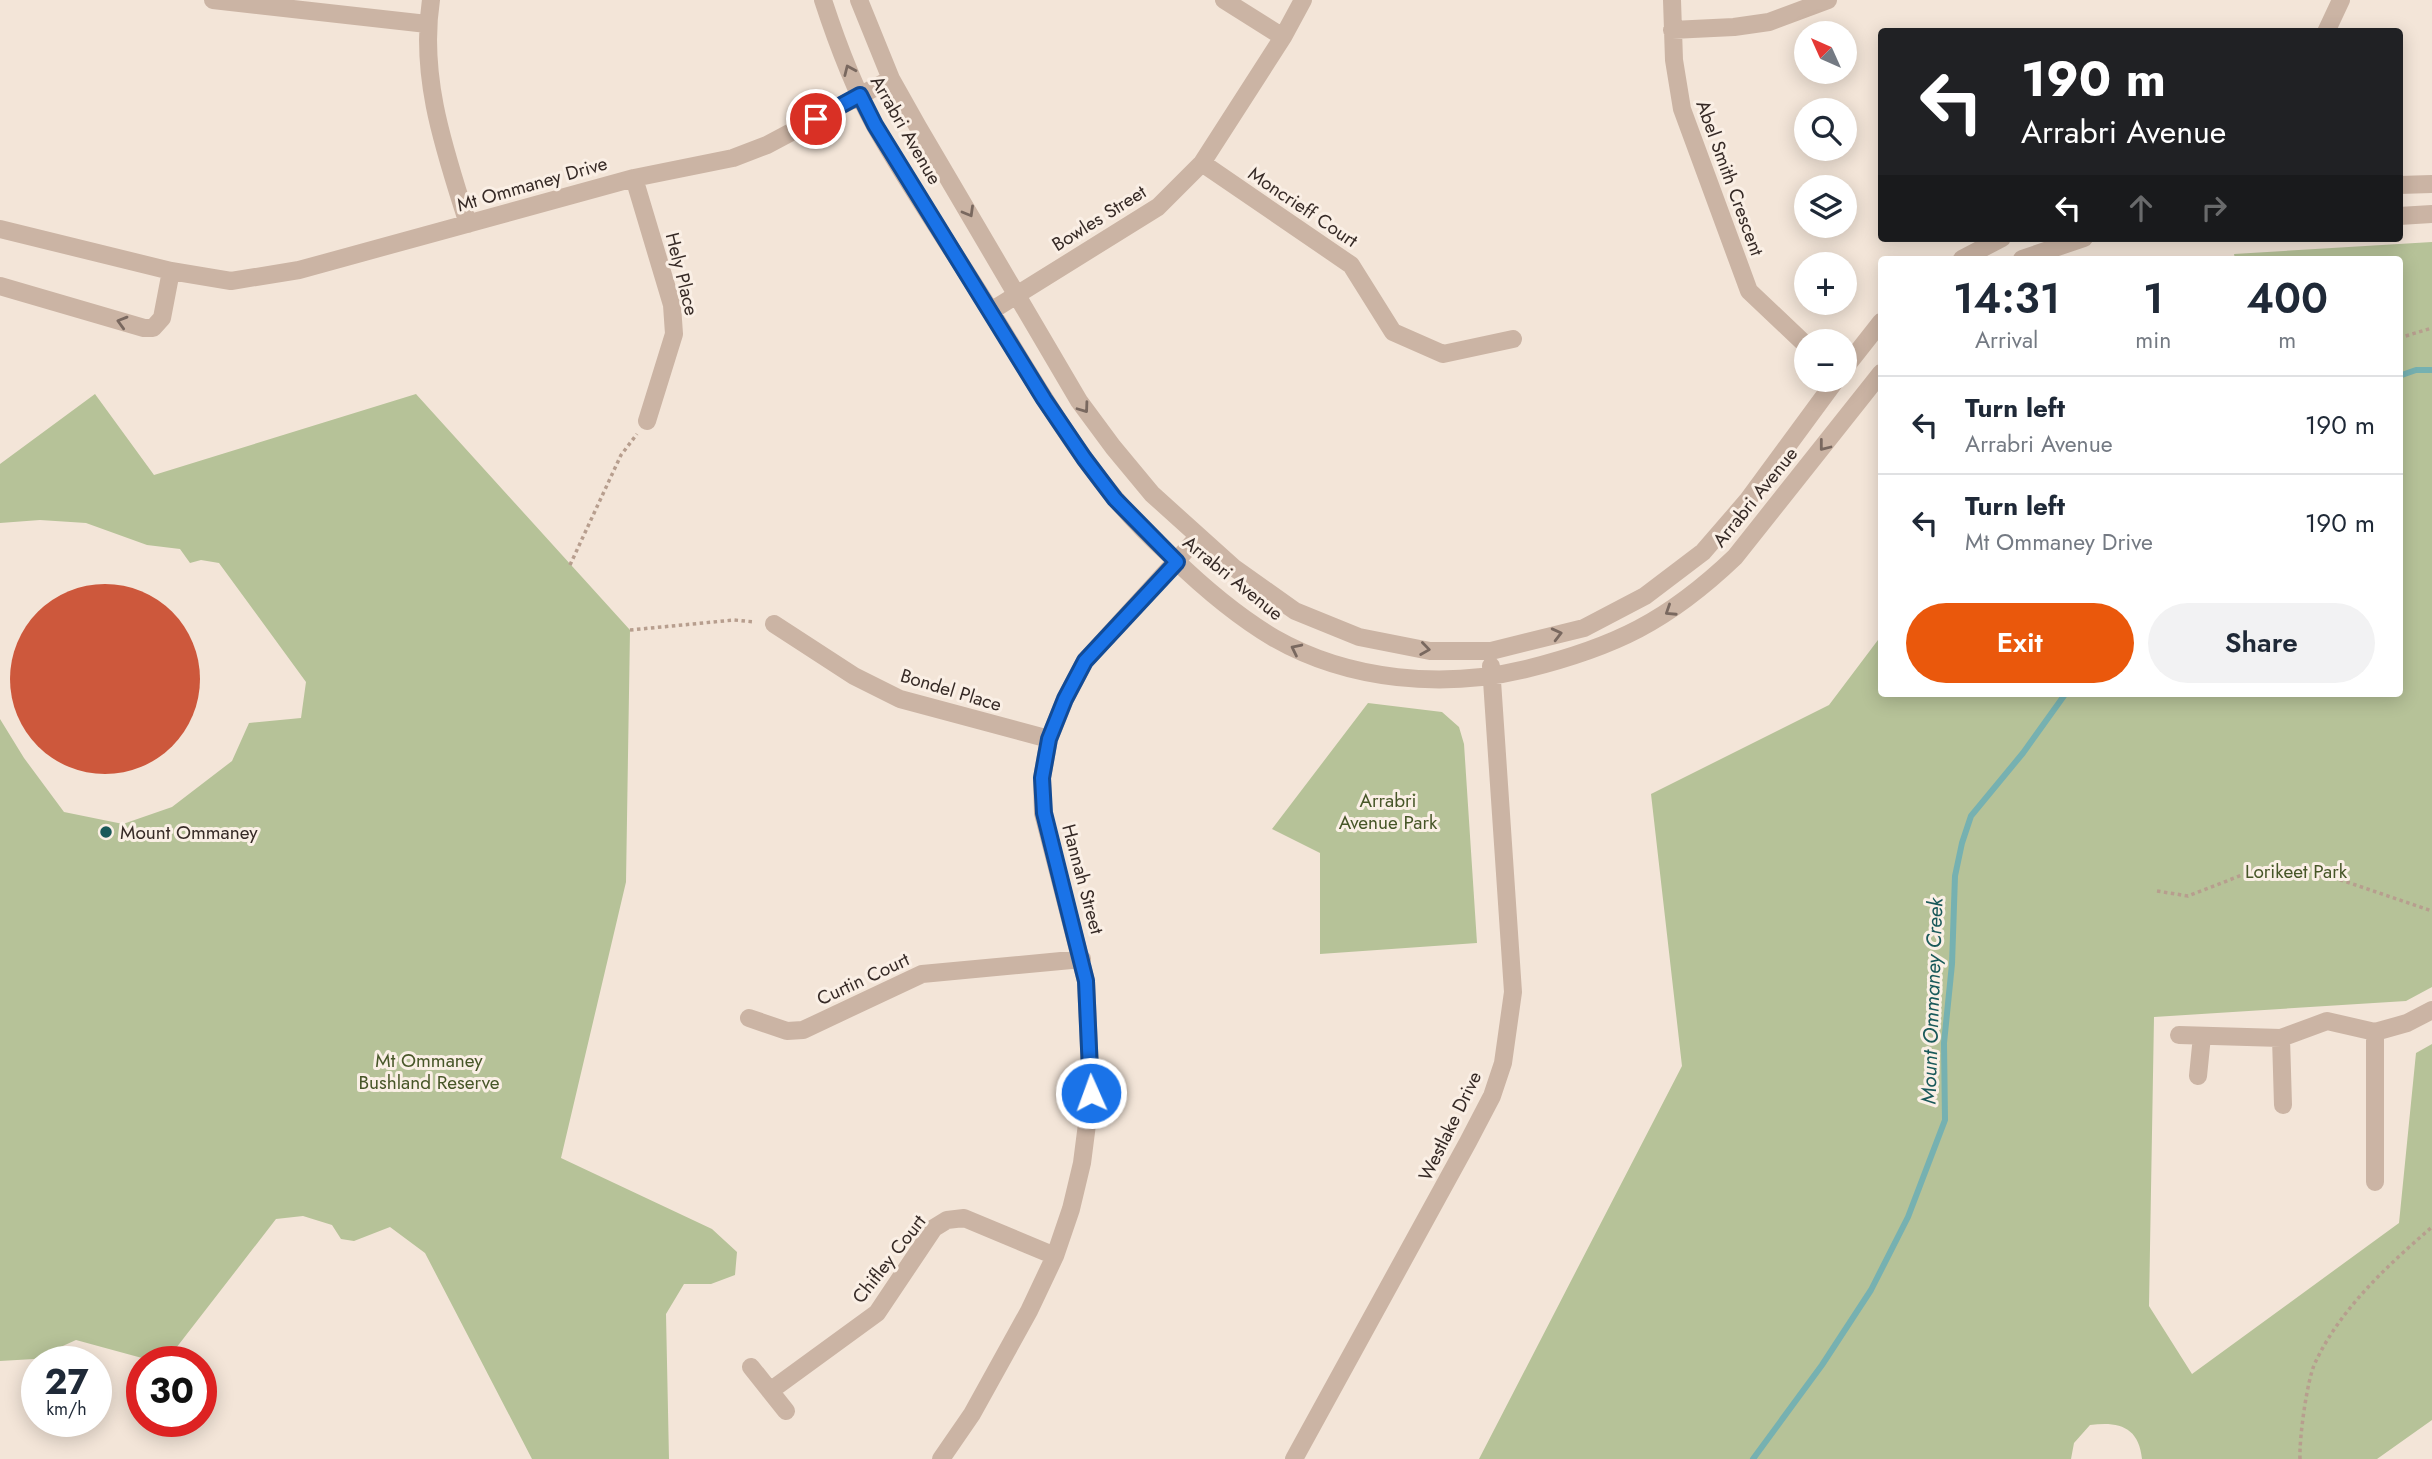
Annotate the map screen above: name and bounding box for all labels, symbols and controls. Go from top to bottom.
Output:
north arrow [1794,21,1857,84]
map controls [1794,21,1857,392]
text: 190 m [2021,44,2166,114]
icon: left [1906,56,1997,147]
one-way arrow [843,65,857,77]
street label: Arrabri Avenue [864,70,948,190]
pin [786,89,846,149]
street label: Abel Smith Crescent [1689,96,1771,260]
button: search [1794,98,1857,161]
icon: arrive [797,100,835,138]
text: Arrabri Avenue [2021,109,2226,155]
street label: Mt Ommaney Drive [454,150,611,218]
street label: Moncrieff Court [1243,160,1364,254]
button: layers [1794,175,1857,238]
street label: Bowles Street [1047,178,1152,258]
icon: left [2049,189,2087,227]
icon: ahead [2122,189,2160,227]
icon: right [2195,189,2233,227]
one-way arrow [960,205,973,218]
street label: Hely Place [659,230,705,319]
button: + [1794,252,1857,315]
text: 14:31 [1953,268,2060,329]
text: 1 [2143,268,2164,329]
text: 400 [2246,268,2328,329]
one-way arrow [116,315,128,330]
text: Arrival [1975,323,2038,357]
text: min [2135,323,2171,357]
text: m [2278,323,2296,357]
button: − [1794,329,1857,392]
text: Turn left [1965,389,2065,427]
one-way arrow [1076,401,1088,413]
icon: left [1906,406,1944,444]
text: 190 m [2305,406,2375,444]
text: Arrabri Avenue [1965,427,2113,461]
one-way arrow [1820,438,1833,450]
street label: Arrabri Avenue [1706,441,1804,553]
text: Turn left [1965,487,2065,525]
icon: left [1906,504,1944,542]
text: 190 m [2305,504,2375,542]
text: Mt Ommaney Drive [1965,525,2153,559]
street label: Arrabri Avenue [1177,529,1289,627]
one-way arrow [1665,603,1678,615]
button: Exit [1906,603,2134,683]
button: Share [2148,603,2375,683]
one-way arrow [1551,628,1563,642]
one-way arrow [1419,642,1431,657]
one-way arrow [1291,643,1303,657]
street label: Bondel Place [897,662,1005,718]
park label: Arrabri Avenue Park [1339,787,1438,836]
place label: Mount Ommaney [120,819,258,846]
street label: Hannah Street [1055,821,1111,937]
marker: Mount Ommaney [98,824,114,840]
park label: Lorikeet Park [2245,858,2348,885]
water label: Mount Ommaney Creek [1913,896,1951,1105]
street label: Curtin Court [812,946,914,1012]
park label: Mt Ommaney Bushland Reserve [358,1047,500,1096]
position arrow [1054,1056,1128,1130]
street label: Westlake Drive [1412,1067,1488,1185]
street label: Chifley Court [846,1209,932,1309]
speed limit sign: 30 [126,1346,217,1437]
text: 27 [44,1357,89,1407]
text: km/h [46,1396,87,1422]

